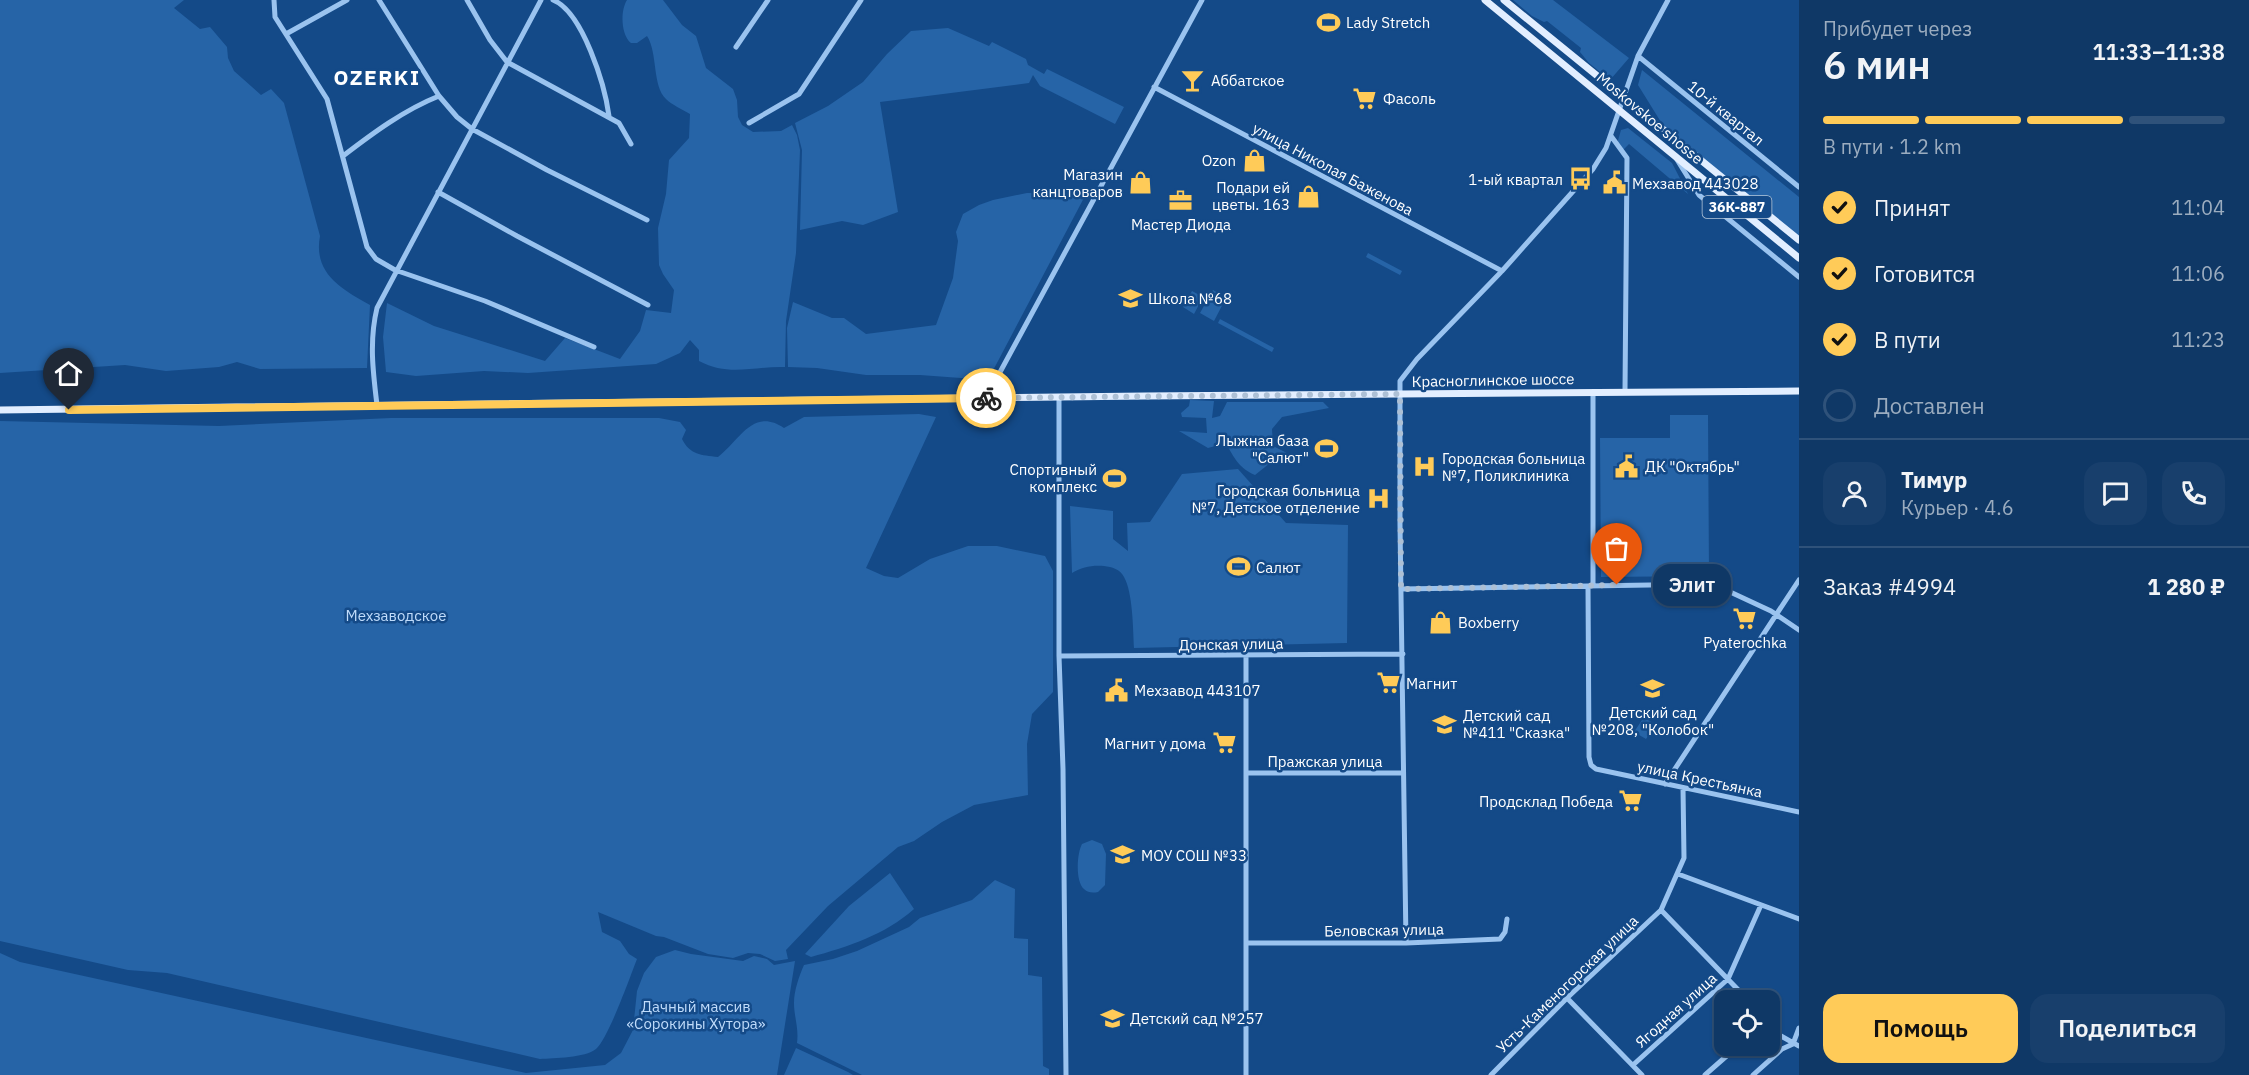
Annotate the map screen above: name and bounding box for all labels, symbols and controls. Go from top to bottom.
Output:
sports icon: Lady Stretch [1315,9,1341,35]
place label: Lady Stretch [1346,13,1430,32]
text: Прибудет через [1823,15,1972,42]
text: 11:33–11:38 [2092,37,2225,66]
text: 6 мин [1823,39,1931,90]
district label: OZERKI [334,63,420,91]
bar icon: Аббатское [1180,67,1206,93]
street label: Moskovskoe shosse [1593,68,1707,168]
place label: Аббатское [1211,71,1284,90]
street label: 10-й квартал [1684,76,1768,150]
supermarket icon: Фасоль [1352,85,1378,111]
place label: Фасоль [1383,89,1436,108]
street label: улица Николая Баженова [1249,118,1417,220]
text: В пути · 1.2 km [1823,133,1962,160]
shop icon: Ozon [1241,147,1267,173]
place label: Ozon [1202,151,1236,170]
place label: Магазин канцтоваров [1032,165,1123,201]
bus stop icon: 1-ый квартал [1568,166,1594,192]
shop icon: Магазин канцтоваров [1128,170,1154,196]
place label: 1-ый квартал [1468,170,1563,189]
public building icon: Мехзавод 443028 [1601,170,1627,196]
place label: Мехзавод 443028 [1632,174,1758,193]
place label: Подари ей цветы. 163 [1212,178,1290,214]
shop icon: Подари ей цветы. 163 [1295,183,1321,209]
office icon: Мастер Диода [1168,187,1194,213]
icon: check [1823,191,1856,224]
text: Принят [1874,193,1950,222]
text: 11:04 [2171,194,2225,221]
road number: 36К-887 [1702,196,1772,218]
place label: Мастер Диода [1131,215,1231,234]
icon: check [1823,257,1856,290]
text: Готовится [1874,259,1975,288]
text: 11:06 [2171,260,2225,287]
school or university icon: Школа №68 [1117,285,1143,311]
place label: Школа №68 [1148,289,1232,308]
icon: check [1823,323,1856,356]
text: В пути [1874,325,1941,354]
text: 11:23 [2171,326,2225,353]
pin [43,348,94,410]
icon: home [52,357,85,390]
courier [956,368,1016,428]
street label: Красноглинское шоссе [1411,369,1575,391]
icon: bike [970,382,1003,415]
text: Доставлен [1874,391,1985,420]
place label: Лыжная база "Салют" [1216,431,1309,467]
sports icon: Лыжная база "Салют" [1314,436,1340,462]
place label: Городская больница №7, Поликлиника [1442,449,1585,485]
public building icon: ДК "Октябрь" [1614,453,1640,479]
hospital icon: Городская больница №7, Поликлиника [1411,454,1437,480]
place label: ДК "Октябрь" [1645,457,1740,476]
place label: Спортивный комплекс [1009,460,1097,496]
button: person [1823,462,1886,525]
button: chat [2084,462,2147,525]
button: phone [2162,462,2225,525]
sports icon: Спортивный комплекс [1102,465,1128,491]
text: Тимур [1901,465,1967,494]
place label: Городская больница №7, Детское отделение [1192,481,1360,517]
hospital icon: Городская больница №7, Детское отделение [1365,486,1391,512]
text: Курьер · 4.6 [1901,494,2014,521]
pin [1591,523,1642,585]
icon: bag [1600,532,1633,565]
sports icon: Салют [1225,554,1251,580]
place label: Салют [1256,558,1301,577]
callout: Элит [1653,564,1731,606]
text: Элит [1669,571,1715,598]
text: Заказ #4994 [1823,572,1956,601]
text: 1 280 ₽ [2147,572,2225,601]
supermarket icon: Pyaterochka [1732,605,1758,631]
park label: Мехзаводское [345,606,447,625]
shop icon: Boxberry [1427,609,1453,635]
place label: Boxberry [1458,613,1520,632]
place label: Pyaterochka [1703,633,1787,652]
street label: Донская улица [1178,634,1284,654]
supermarket icon: Магнит [1375,670,1401,696]
place label: Магнит [1406,674,1457,693]
school or university icon: Детский сад №208, "Колобок" [1640,675,1666,701]
public building icon: Мехзавод 443107 [1103,677,1129,703]
place label: Мехзавод 443107 [1134,681,1260,700]
place label: Детский сад №208, "Колобок" [1592,703,1714,739]
place label: Детский сад №411 "Сказка" [1463,706,1570,742]
school or university icon: Детский сад №411 "Сказка" [1432,711,1458,737]
supermarket icon: Магнит у дома [1211,730,1237,756]
place label: Магнит у дома [1104,734,1206,753]
street label: Пражская улица [1267,752,1383,771]
street label: улица Крестьянка [1636,756,1764,802]
supermarket icon: Продсклад Победа [1618,788,1644,814]
place label: Продсклад Победа [1479,792,1613,811]
school or university icon: МОУ СОШ №33 [1110,842,1136,868]
place label: МОУ СОШ №33 [1141,846,1247,865]
street label: Усть-Каменогорская улица [1492,911,1642,1057]
street label: Беловская улица [1324,919,1444,941]
street label: Ягодная улица [1631,968,1721,1052]
map controls [1714,990,1780,1056]
button: locate [1714,990,1780,1056]
button: Помощь [1823,994,2018,1063]
button: Поделиться [2030,994,2225,1063]
park label: Дачный массив «Сорокины Хутора» [626,997,766,1033]
school or university icon: Детский сад №257 [1099,1005,1125,1031]
place label: Детский сад №257 [1130,1009,1264,1028]

